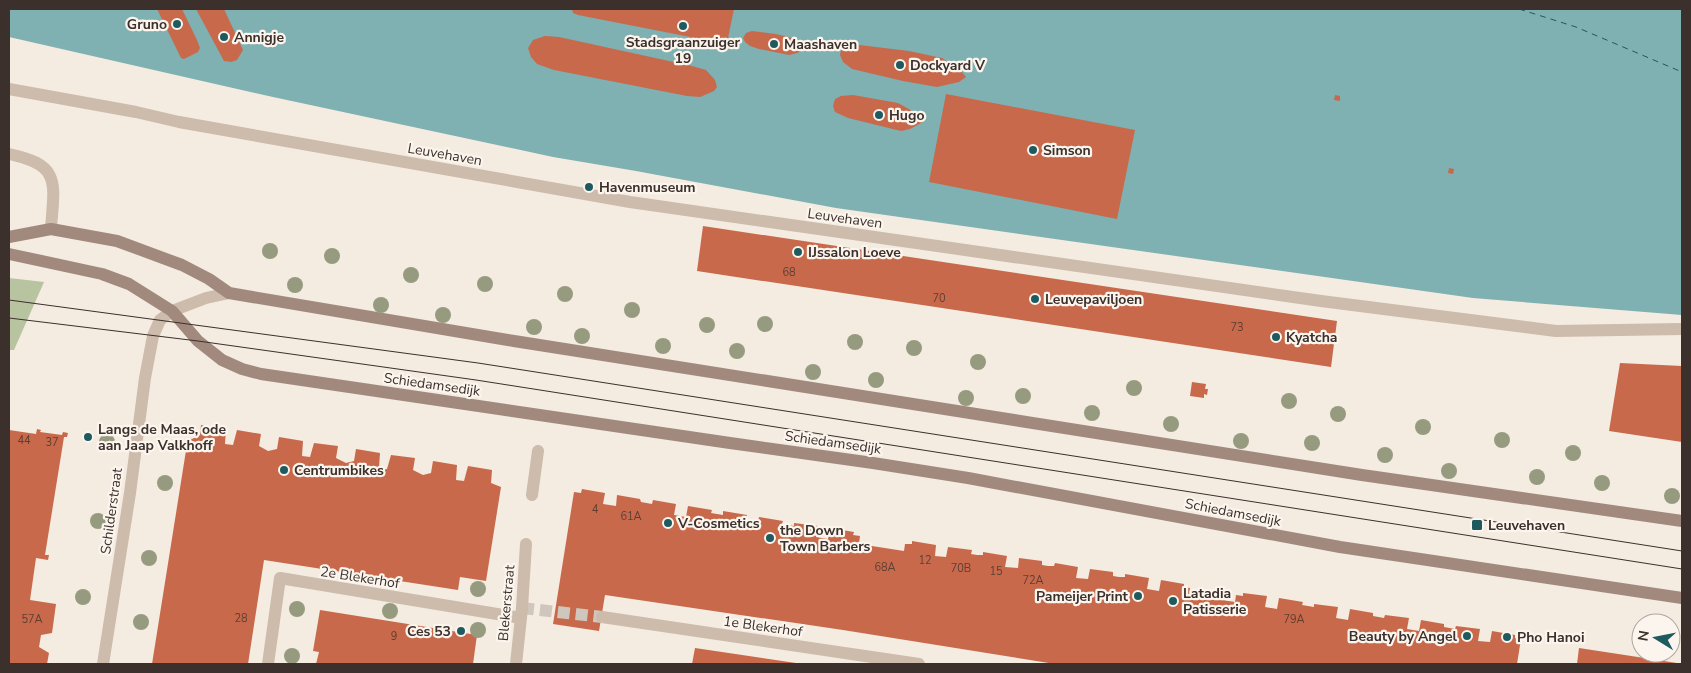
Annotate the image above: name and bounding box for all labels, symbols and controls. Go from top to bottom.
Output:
place label: Gruno [127,15,167,34]
marker: Gruno [171,18,183,30]
marker: Stadsgraanzuiger 19 [677,20,689,32]
place label: Annigje [234,28,284,47]
marker: Annigje [218,31,230,43]
place label: Stadsgraanzuiger 19 [626,33,741,68]
place label: Maashaven [784,35,857,54]
marker: Maashaven [768,38,780,50]
place label: Dockyard V [910,56,986,75]
marker: Dockyard V [894,59,906,71]
place label: Hugo [889,106,924,125]
marker: Hugo [873,109,885,121]
street label: Leuvehaven [406,139,484,170]
place label: Simson [1043,141,1091,160]
marker: Simson [1027,144,1039,156]
place label: Havenmuseum [599,178,696,197]
marker: Havenmuseum [583,181,595,193]
street label: Leuvehaven [806,204,883,233]
place label: IJssalon Loeve [808,243,901,262]
marker: IJssalon Loeve [792,246,804,258]
house number: 68 [782,265,796,280]
place label: Leuvepaviljoen [1045,290,1142,309]
house number: 70 [932,291,946,306]
marker: Leuvepaviljoen [1029,293,1041,305]
house number: 73 [1230,320,1244,335]
place label: Kyatcha [1286,328,1338,347]
marker: Kyatcha [1270,331,1282,343]
street label: Schiedamsedijk [382,368,482,401]
place label: Langs de Maas, ode aan Jaap Valkhoff [98,420,226,455]
street label: Schiedamsedijk [783,426,883,459]
marker: Langs de Maas, ode aan Jaap Valkhoff [82,431,94,443]
house number: 44 [17,433,31,448]
house number: 37 [45,435,59,450]
place label: Centrumbikes [294,461,384,480]
marker: Centrumbikes [278,464,290,476]
street label: Schilderstraat [96,466,127,556]
street label: Schiedamsedijk [1183,494,1283,531]
house number: 4 [592,502,599,517]
house number: 61A [620,509,642,524]
place label: V-Cosmetics [677,514,760,533]
place label: Leuvehaven [1488,516,1565,535]
marker: V-Cosmetics [662,517,674,529]
marker: Leuvehaven [1470,518,1484,532]
place label: the Down Town Barbers [780,521,871,556]
marker: the Down Town Barbers [764,532,776,544]
house number: 12 [918,553,932,568]
house number: 68A [874,560,896,575]
house number: 70B [951,561,971,576]
street label: 2e Blekerhof [319,562,401,593]
street label: Blekerstraat [494,564,519,642]
house number: 15 [989,564,1003,579]
house number: 72A [1022,573,1044,588]
place label: Latadia Patisserie [1183,584,1247,619]
place label: Pameijer Print [1036,587,1129,606]
marker: Pameijer Print [1132,590,1144,602]
marker: Latadia Patisserie [1167,595,1179,607]
house number: 28 [234,611,248,626]
house number: 57A [21,612,43,627]
street label: 1e Blekerhof [722,612,804,642]
house number: 79A [1283,612,1305,627]
north arrow [1631,613,1681,663]
place label: Ces 53 [407,622,451,641]
marker: Ces 53 [455,625,467,637]
place label: Beauty by Angel [1349,627,1458,646]
place label: Pho Hanoi [1517,628,1584,647]
house number: 9 [391,629,397,644]
text: N [1633,629,1654,643]
marker: Beauty by Angel [1461,630,1473,642]
marker: Pho Hanoi [1501,631,1513,643]

